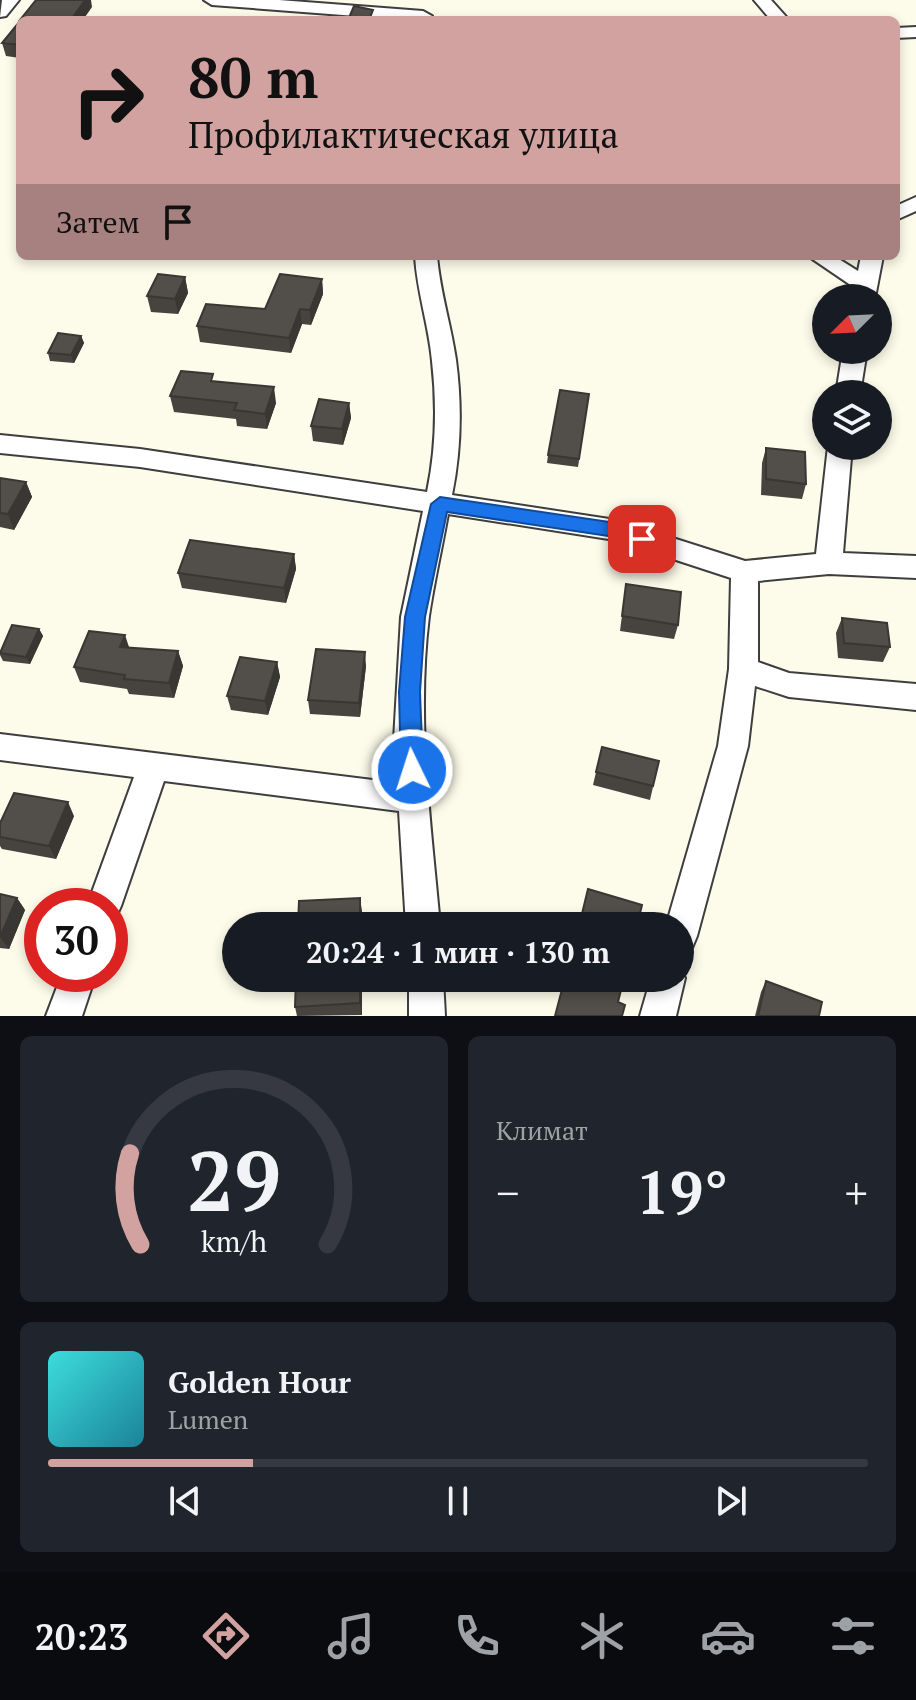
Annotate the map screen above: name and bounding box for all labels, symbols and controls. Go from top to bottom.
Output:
text: 80 m [188,40,318,114]
icon: right [56,48,160,152]
text: Профилактическая улица [188,111,619,158]
icon: arrive [156,200,200,244]
text: Затем [56,202,140,242]
north arrow [812,284,892,364]
map controls [812,284,892,460]
button: layers [812,380,892,460]
pin [608,505,676,573]
icon: arrive [620,517,664,561]
position arrow [370,728,454,812]
speed limit sign: 30 [24,888,128,992]
text: 20:24 · 1 мин · 130 m [306,932,610,972]
text: Климат [496,1113,588,1147]
text: 29 [187,1125,281,1235]
text: 19° [636,1152,728,1231]
text: − [496,1163,519,1222]
text: + [845,1163,868,1222]
text: km/h [201,1222,267,1260]
text: Golden Hour [168,1362,351,1402]
text: Lumen [168,1402,248,1436]
icon: previous [163,1479,207,1523]
icon: pause [436,1479,480,1523]
icon: next [709,1479,753,1523]
icon: directions [198,1608,254,1664]
icon: music [323,1608,379,1664]
icon: phone [449,1608,505,1664]
icon: climate [574,1608,630,1664]
icon: car [700,1608,756,1664]
icon: filters [825,1608,881,1664]
text: 20:23 [35,1613,128,1660]

